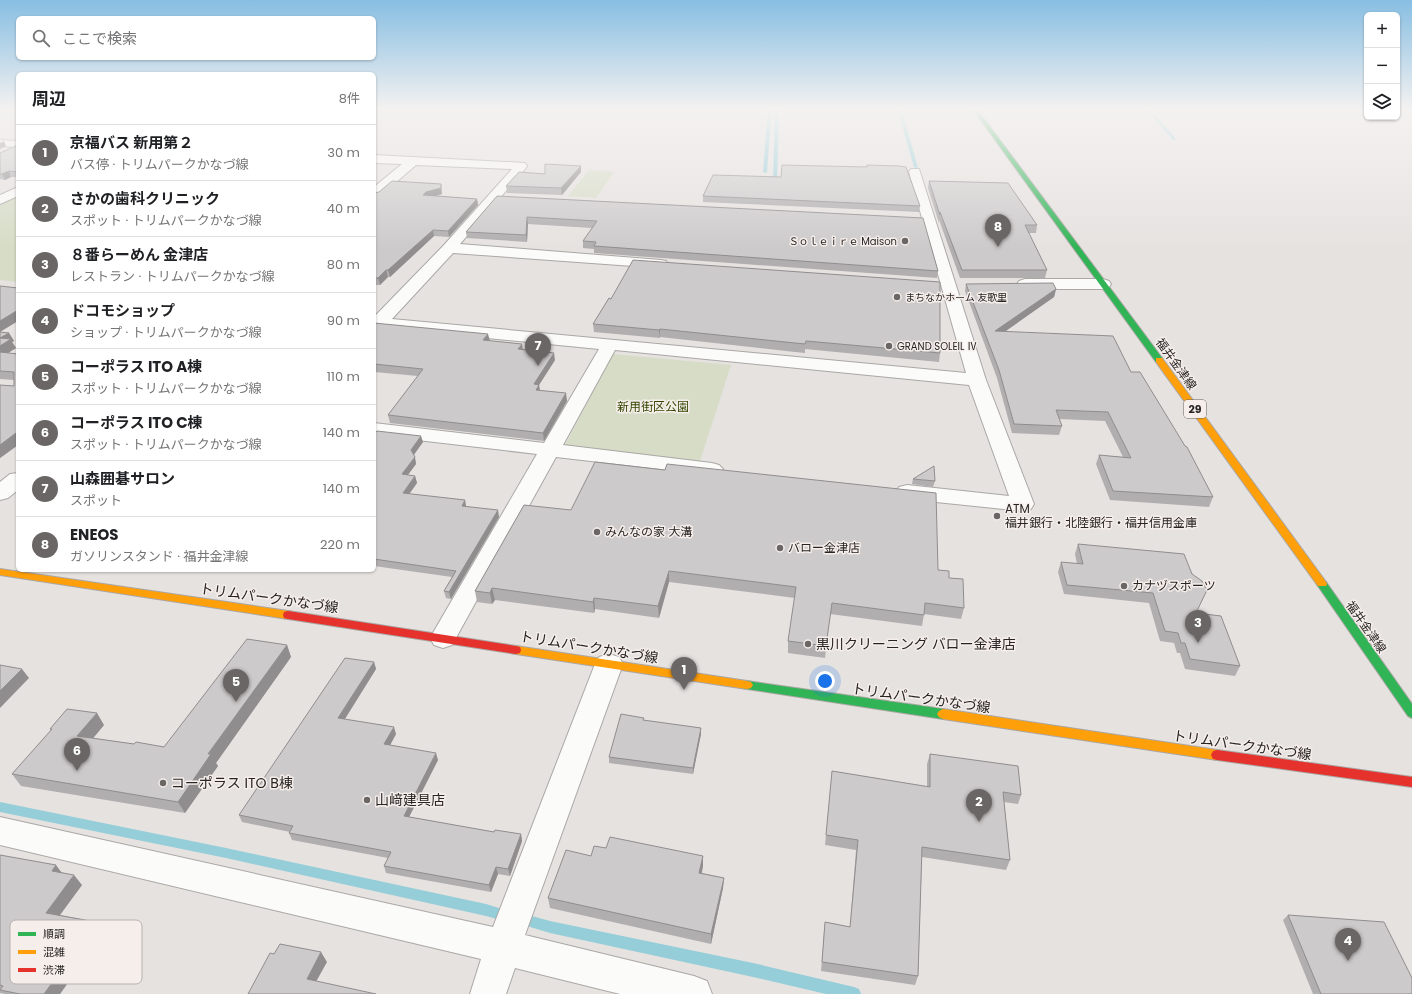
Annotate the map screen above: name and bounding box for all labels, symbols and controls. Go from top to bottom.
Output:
map controls [1364,12,1400,120]
button: + [1364,12,1400,48]
search box [16,16,376,60]
icon: search [30,27,52,49]
text: ここで検索 [62,28,137,49]
button: − [1364,48,1400,84]
button: layers [1364,84,1400,120]
text: 周辺 [32,87,66,111]
text: 8件 [339,89,360,108]
text: 京福バス 新用第２ [70,132,193,153]
text: 1 [43,143,47,162]
text: 30 m [327,143,360,162]
text: バス停 · トリムパークかなづ線 [70,155,249,174]
text: さかの歯科クリニック [70,188,220,209]
text: 2 [41,199,49,218]
text: 40 m [327,199,360,218]
text: スポット · トリムパークかなづ線 [70,211,262,230]
pin: 8 [985,214,1011,247]
place label: Ｓｏｌｅｉｒｅ Maison [788,234,897,249]
marker: Ｓｏｌｅｉｒｅ Maison [900,236,910,246]
text: ８番らーめん 金津店 [70,244,208,265]
text: 3 [41,255,49,274]
text: 80 m [327,255,360,274]
text: レストラン · トリムパークかなづ線 [70,267,275,286]
place label: まちなかホーム 友歌里 [905,290,1007,305]
marker: まちなかホーム 友歌里 [892,292,902,302]
text: ドコモショップ [70,300,175,321]
text: 4 [41,311,49,330]
text: 90 m [327,311,360,330]
text: ショップ · トリムパークかなづ線 [70,323,262,342]
pin: 7 [525,333,551,366]
street label: 福井金津線 [1152,334,1201,393]
place label: GRAND SOLEIL Ⅳ [897,339,977,354]
marker: GRAND SOLEIL Ⅳ [884,341,894,351]
text: コーポラス ITO A棟 [70,356,202,377]
text: 5 [41,367,49,386]
text: 110 m [327,367,360,386]
text: スポット · トリムパークかなづ線 [70,379,262,398]
park label: 新用街区公園 [617,398,689,415]
road number: 29 [1184,400,1206,418]
text: コーポラス ITO C棟 [70,412,203,433]
text: 6 [41,423,49,442]
text: 140 m [323,423,360,442]
text: スポット · トリムパークかなづ線 [70,435,262,454]
text: 山森囲碁サロン [70,468,175,489]
text: 7 [42,479,48,498]
text: 140 m [323,479,360,498]
text: スポット [70,491,122,510]
place label: ATM 福井銀行・北陸銀行・福井信用金庫 [1005,500,1197,531]
marker: ATM 福井銀行・北陸銀行・福井信用金庫 [992,511,1002,521]
place label: みんなの家 大溝 [605,523,692,540]
text: ENEOS [70,524,119,545]
marker: みんなの家 大溝 [592,527,602,537]
text: 8 [41,535,49,554]
text: 220 m [320,535,360,554]
place label: バロー金津店 [788,539,860,556]
marker: バロー金津店 [775,543,785,553]
text: ガソリンスタンド · 福井金津線 [70,547,248,566]
place label: カナヅスポーツ [1132,577,1216,594]
street label: トリムパークかなづ線 [198,578,340,618]
marker: カナヅスポーツ [1119,581,1129,591]
street label: 福井金津線 [1342,597,1391,656]
pin: 3 [1185,610,1211,643]
street label: トリムパークかなづ線 [518,626,660,668]
place label: 黒川クリーニング バロー金津店 [816,634,1016,654]
marker: 黒川クリーニング バロー金津店 [803,639,813,649]
pin: 1 [671,657,697,690]
pin: 5 [223,669,249,702]
your location [815,671,835,691]
street label: トリムパークかなづ線 [850,678,992,718]
street label: トリムパークかなづ線 [1171,725,1313,765]
pin: 6 [64,738,90,771]
place label: コーポラス ITO B棟 [171,773,293,793]
marker: コーポラス ITO B棟 [158,778,168,788]
pin: 2 [966,789,992,822]
place label: 山﨑建具店 [375,790,445,810]
marker: 山﨑建具店 [362,795,372,805]
legend [10,920,142,984]
text: 順調 [43,926,65,942]
pin: 4 [1335,928,1361,961]
text: 混雑 [43,944,65,960]
text: 渋滞 [43,962,65,978]

